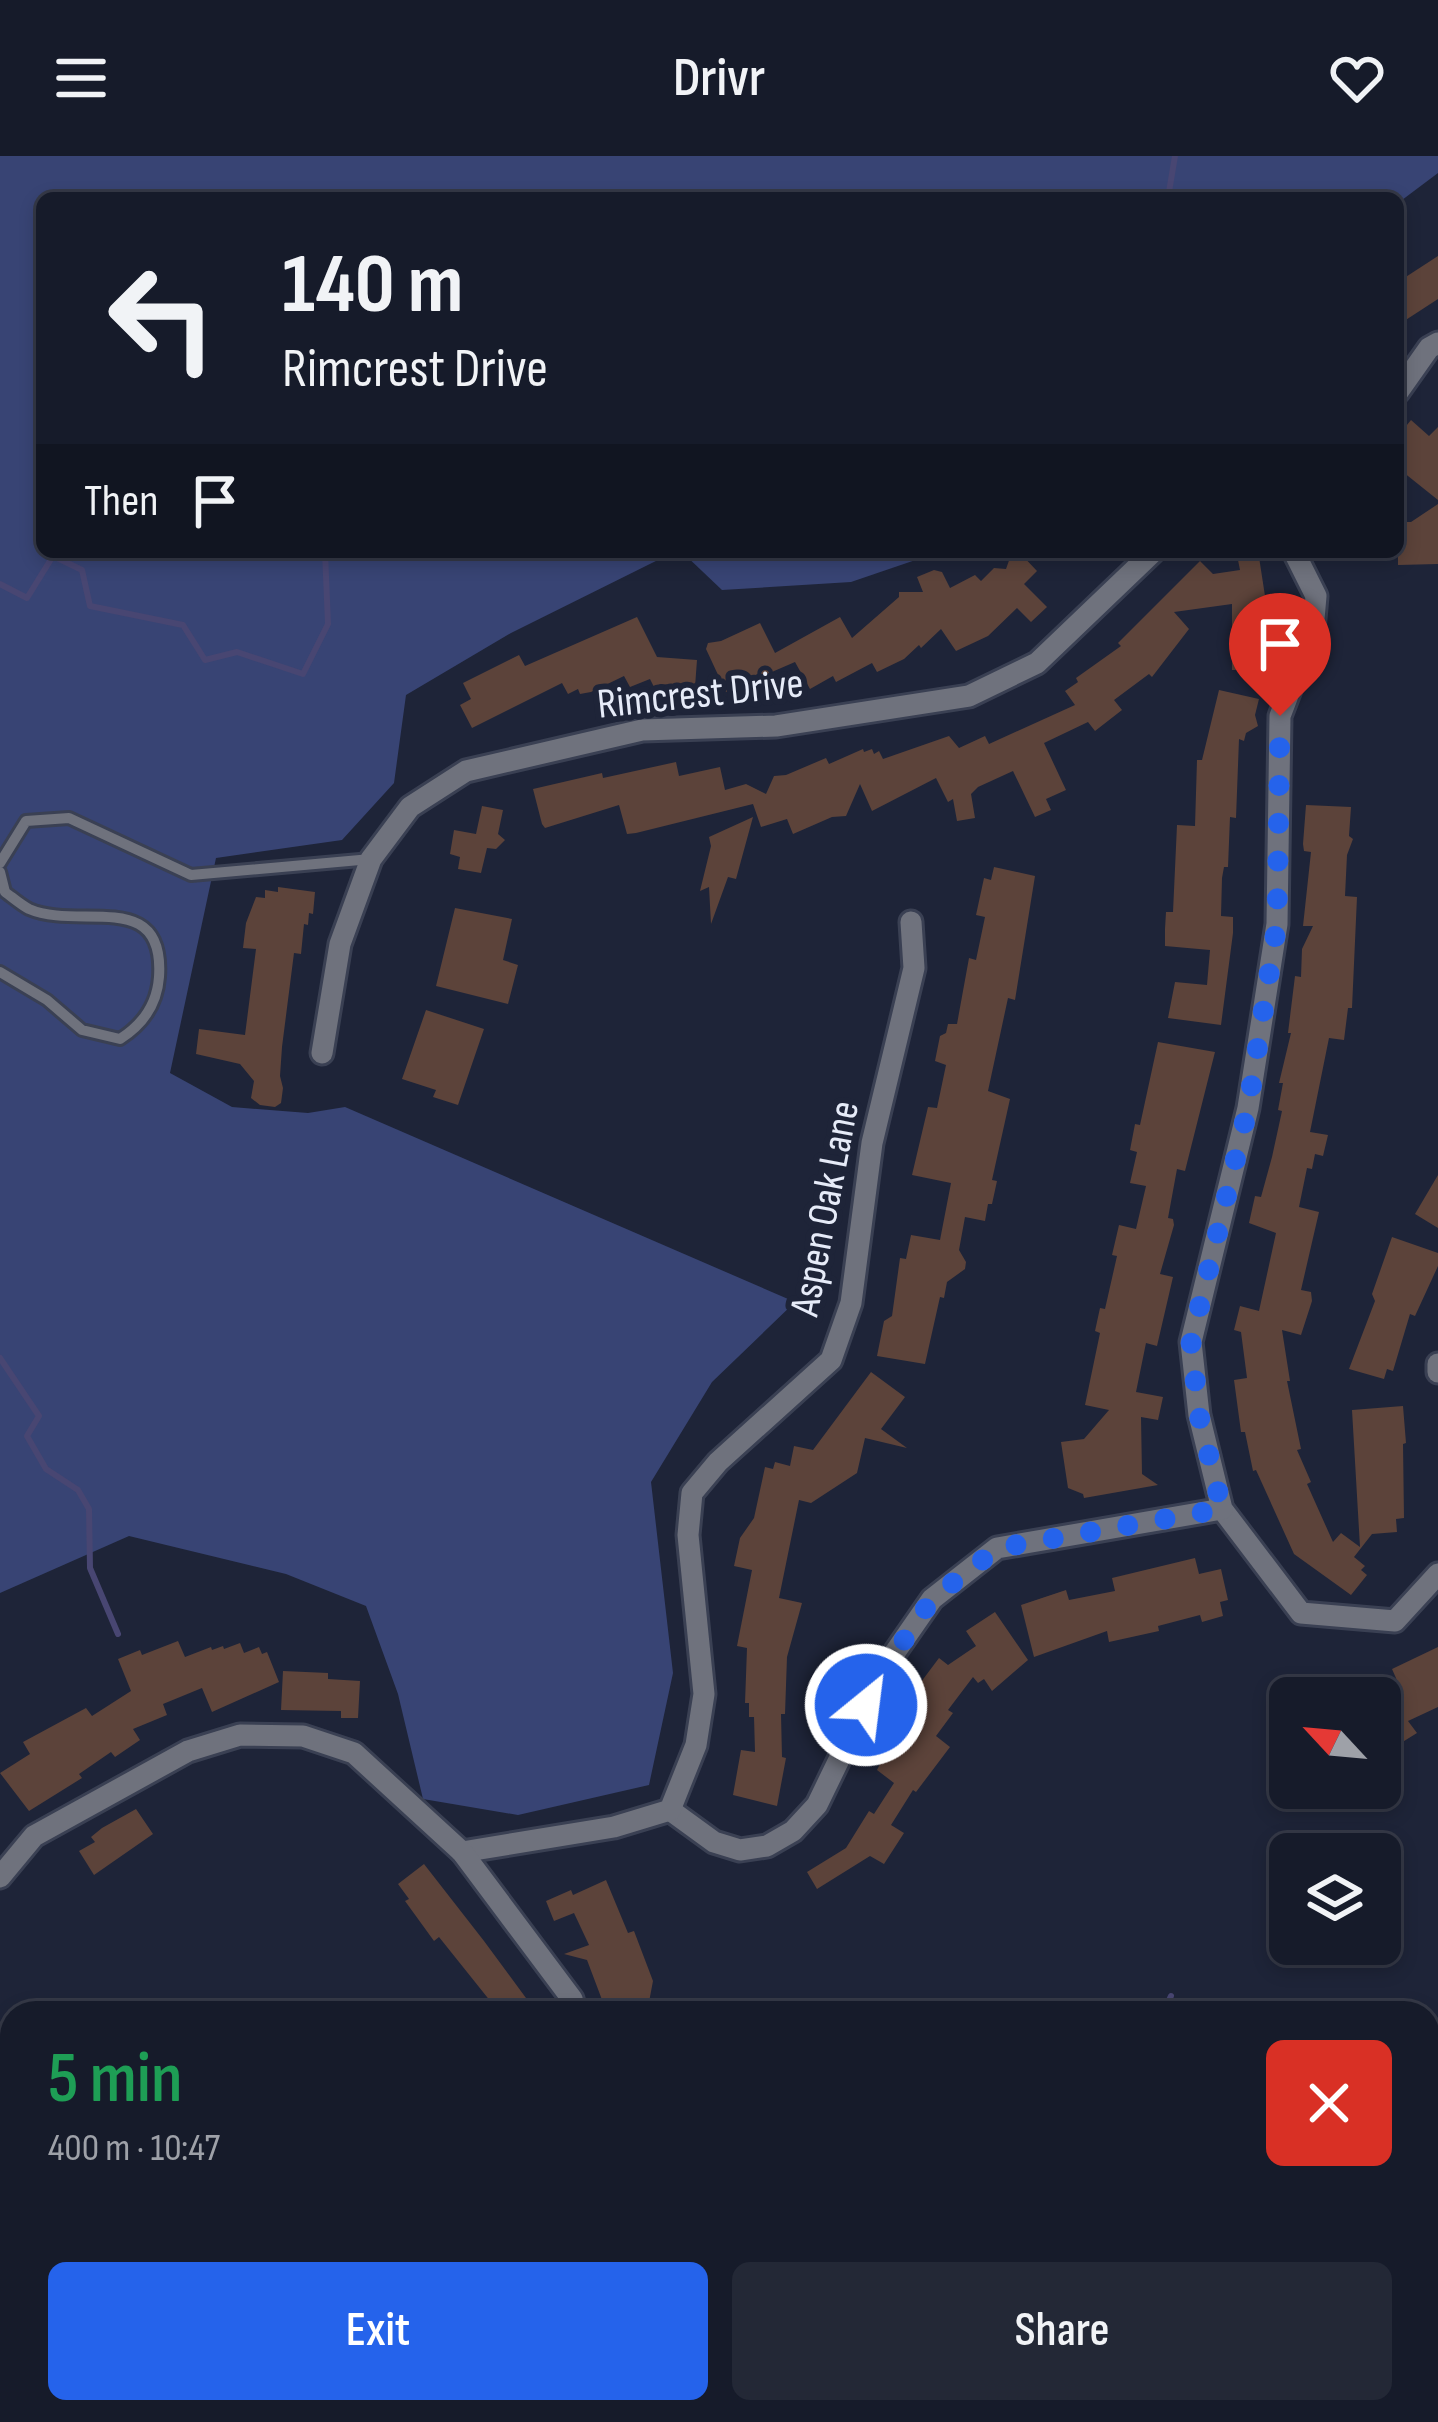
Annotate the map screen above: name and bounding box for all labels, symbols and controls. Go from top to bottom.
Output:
icon: menu [48,45,114,111]
icon: heart [1324,45,1390,111]
text: Drivr [673,46,765,111]
text: 140 m [282,235,463,336]
icon: left [84,240,240,396]
text: Rimcrest Drive [282,337,548,402]
icon: arrive [182,468,248,534]
text: Then [84,474,158,529]
pin [1229,593,1331,716]
icon: arrive [1247,611,1313,677]
street label: Rimcrest Drive [595,658,806,731]
street label: Aspen Oak Lane [779,1097,871,1321]
position arrow [803,1642,929,1768]
north arrow [1269,1677,1401,1809]
map controls [1269,1677,1401,1965]
button: layers [1269,1833,1401,1965]
text: 5 min [48,2036,183,2123]
button: close [1266,2040,1392,2166]
text: 400 m · 10:47 [48,2125,220,2172]
button: Exit [48,2262,708,2400]
button: Share [732,2262,1392,2400]

